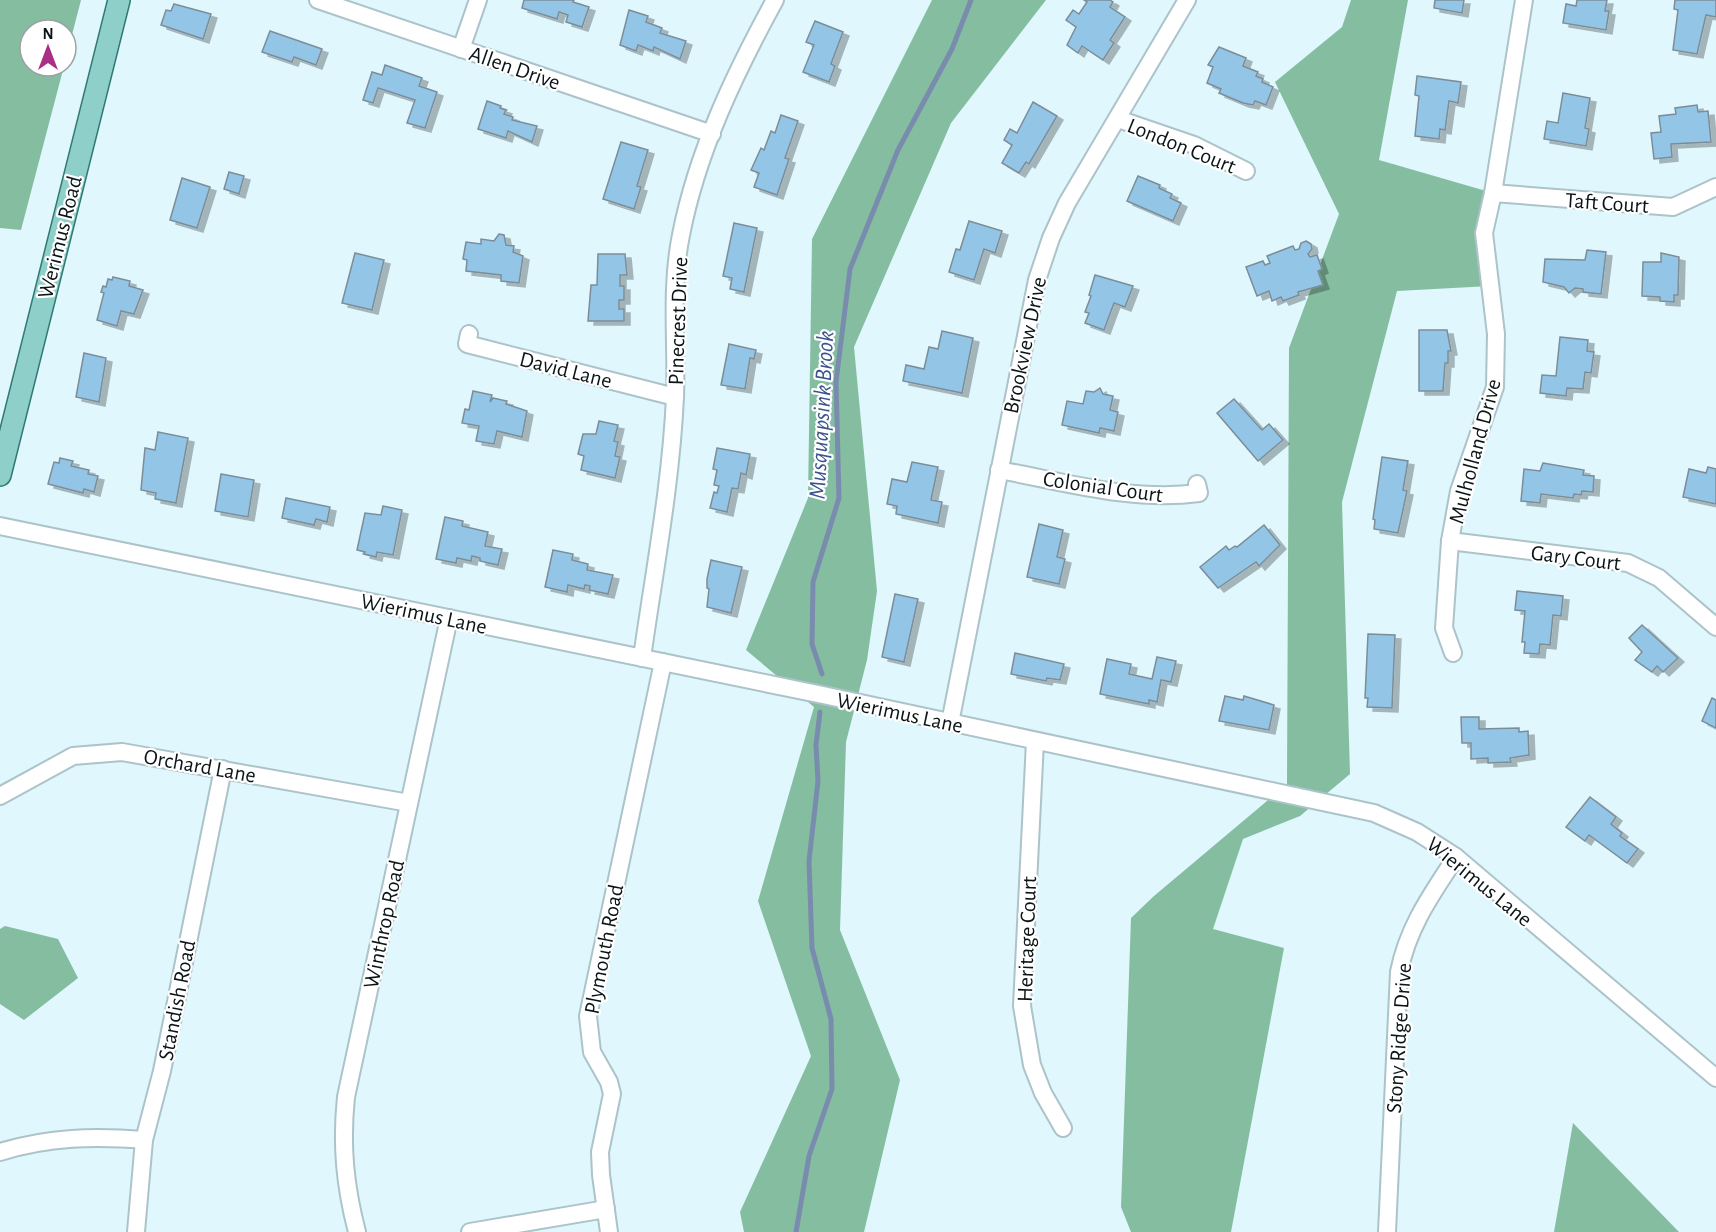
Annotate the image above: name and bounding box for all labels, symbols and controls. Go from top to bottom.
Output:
north arrow [18,18,78,78]
text: N [42,26,54,42]
street label: Allen Drive [466,42,563,94]
street label: London Court [1124,114,1239,178]
street label: Werimus Road [34,174,86,301]
street label: Taft Court [1564,189,1649,217]
street label: Pinecrest Drive [665,257,691,386]
street label: Brookview Drive [1000,275,1050,416]
water label: Musquapsink Brook [806,330,838,500]
street label: David Lane [517,348,614,392]
street label: Mulholland Drive [1445,377,1505,526]
street label: Colonial Court [1042,468,1164,506]
street label: Gary Court [1530,542,1622,574]
street label: Wierimus Lane [359,590,489,638]
street label: Wierimus Lane [835,689,965,737]
street label: Orchard Lane [142,745,258,787]
street label: Wierimus Lane [1422,833,1536,931]
street label: Winthrop Road [360,858,408,991]
street label: Heritage Court [1014,876,1040,1002]
street label: Plymouth Road [581,882,627,1016]
street label: Standish Road [155,938,199,1062]
street label: Stony Ridge Drive [1383,962,1415,1114]

